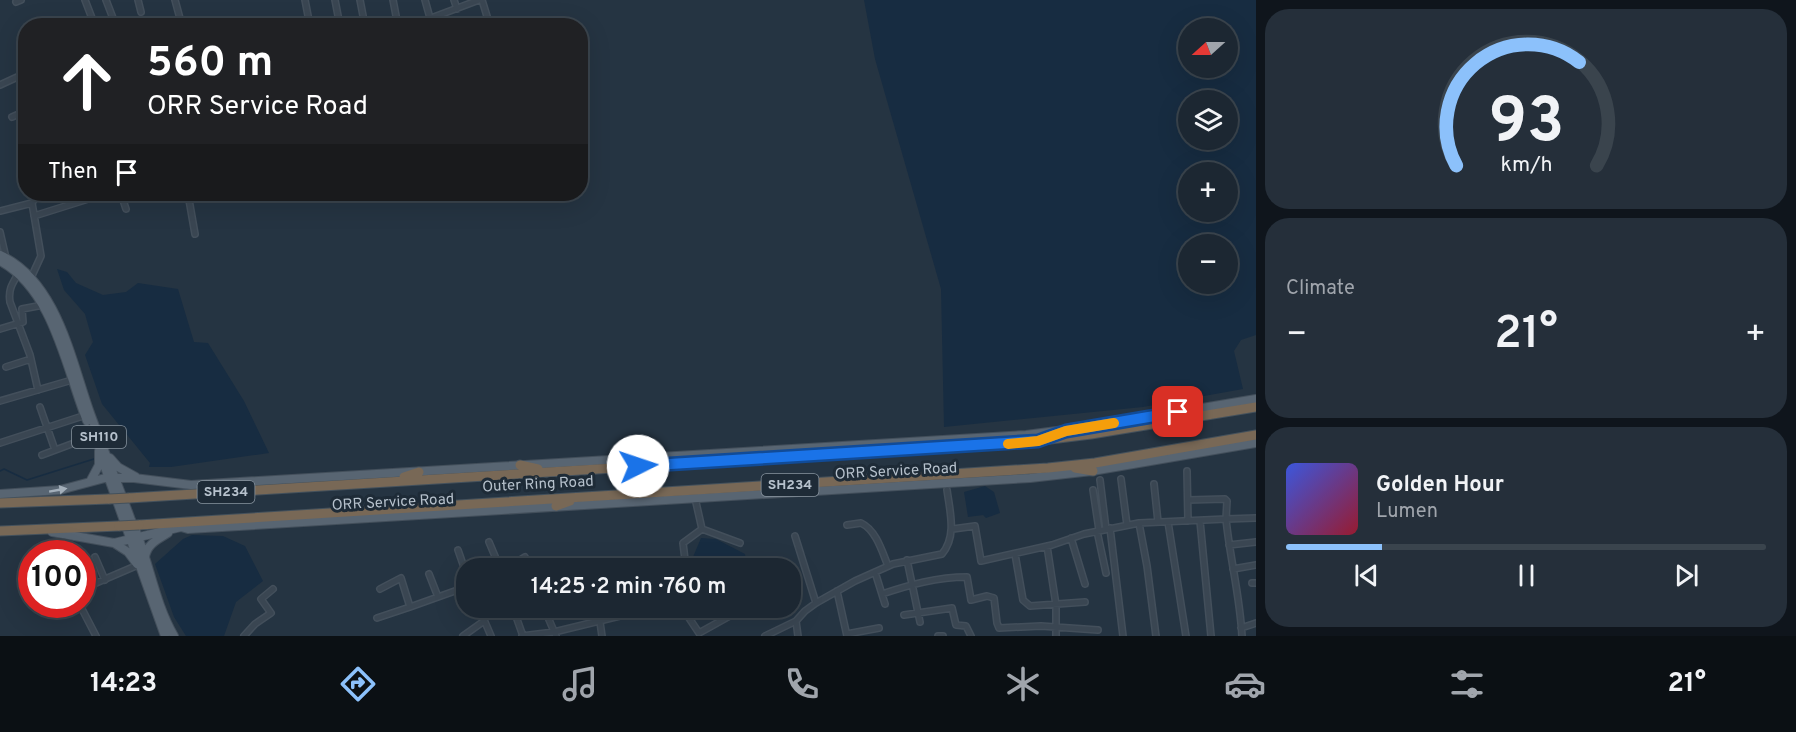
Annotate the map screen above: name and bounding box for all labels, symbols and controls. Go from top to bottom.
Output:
north arrow [1178,18,1238,78]
map controls [1178,18,1238,294]
text: 560 m [147,38,273,91]
icon: ahead [48,42,126,120]
text: 93 [1488,85,1564,164]
text: ORR Service Road [147,90,368,124]
button: layers [1178,90,1238,150]
text: km/h [1500,152,1552,179]
icon: arrive [110,156,143,189]
text: Then [48,159,98,186]
button: + [1178,162,1238,222]
button: − [1178,234,1238,294]
text: Climate [1286,276,1355,302]
text: 21° [1494,307,1558,364]
text: − [1286,315,1307,357]
text: + [1745,315,1766,357]
pin [1152,386,1203,437]
icon: arrive [1161,395,1194,428]
road number: SH110 [72,426,126,448]
position arrow [606,434,670,498]
street label: ORR Service Road [834,459,958,485]
text: Golden Hour [1376,472,1504,499]
street label: Outer Ring Road [482,473,594,497]
road number: SH234 [762,474,818,496]
road number: SH234 [198,481,254,503]
one-way arrow [49,485,68,494]
street label: ORR Service Road [331,490,455,516]
text: Lumen [1376,499,1438,525]
speed limit sign: 100 [18,540,96,618]
icon: previous [1350,559,1383,592]
icon: pause [1510,559,1543,592]
icon: next [1670,559,1703,592]
text: 14:25 · 2 min · 760 m [531,574,726,601]
icon: directions [337,663,379,705]
icon: music [559,663,601,705]
icon: phone [781,663,823,705]
icon: climate [1002,663,1044,705]
icon: car [1224,663,1266,705]
icon: filters [1446,663,1488,705]
text: 14:23 [90,667,157,701]
text: 21° [1668,667,1706,701]

